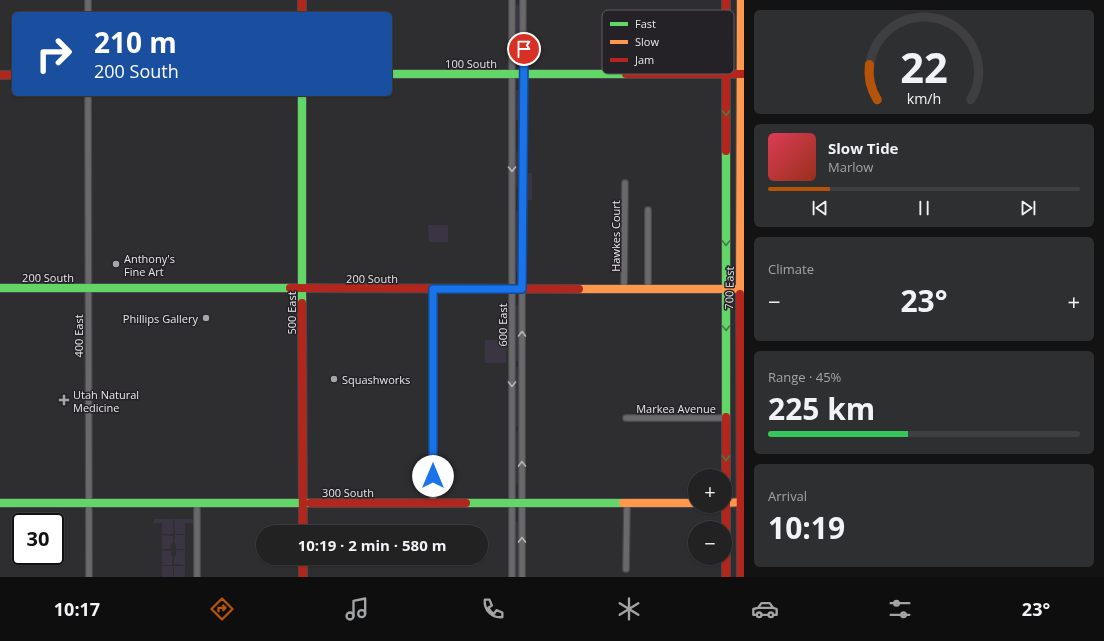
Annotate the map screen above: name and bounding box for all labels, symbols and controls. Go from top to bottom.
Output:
legend [602,10,734,74]
text: Fast [635,16,656,31]
text: 210 m [94,23,177,61]
icon: right [28,28,80,80]
pin [507,32,541,66]
text: Slow [635,34,659,49]
icon: arrive [513,38,535,60]
text: 22 [900,39,948,95]
text: Jam [634,52,654,67]
street label: 100 South [445,56,497,71]
text: 200 South [94,59,179,83]
text: km/h [907,89,941,108]
one-way arrow [722,110,730,116]
text: Slow Tide [828,138,898,158]
text: Marlow [828,158,873,176]
one-way arrow [508,166,516,172]
icon: previous [809,197,831,219]
icon: pause [913,197,935,219]
icon: next [1017,197,1039,219]
street label: Hawkes Court [608,200,623,272]
one-way arrow [722,240,730,246]
place label: Anthony's Fine Art [124,251,175,279]
marker: Anthony's Fine Art [111,259,121,269]
text: Climate [768,260,814,278]
street label: 700 East [721,266,737,310]
street label: 200 South [22,270,74,285]
street label: 200 South [346,271,398,286]
text: 23° [900,280,948,321]
text: − [768,286,781,316]
text: + [1067,286,1080,316]
street label: 500 East [284,291,299,335]
street label: 600 East [495,303,510,347]
place label: Phillips Gallery [123,311,198,326]
marker: Phillips Gallery [201,313,211,323]
street label: 400 East [71,314,86,358]
one-way arrow [722,325,730,331]
one-way arrow [518,331,526,337]
text: Range · 45% [768,368,841,386]
place label: Squashworks [342,372,410,387]
marker: Squashworks [329,374,339,384]
one-way arrow [508,381,516,387]
place label: Utah Natural Medicine [73,387,139,415]
text: 225 km [768,388,875,429]
marker: Utah Natural Medicine [58,394,70,406]
street label: Markea Avenue [636,401,716,416]
position arrow [412,455,454,497]
one-way arrow [722,455,730,461]
one-way arrow [518,461,526,467]
map controls [688,469,732,565]
button: + [688,469,732,513]
street label: 300 South [322,485,374,500]
text: Arrival [768,487,807,505]
text: 10:19 [768,507,845,548]
speed limit sign: 30 [12,513,64,565]
button: − [688,521,732,565]
text: 10:19 · 2 min · 580 m [298,535,446,555]
one-way arrow [518,537,526,543]
icon: directions [208,595,236,623]
icon: music [343,595,371,623]
icon: phone [479,595,507,623]
icon: climate [615,595,643,623]
icon: car [751,595,779,623]
icon: filters [886,595,914,623]
text: 10:17 [54,597,100,621]
text: 23° [1022,597,1050,621]

